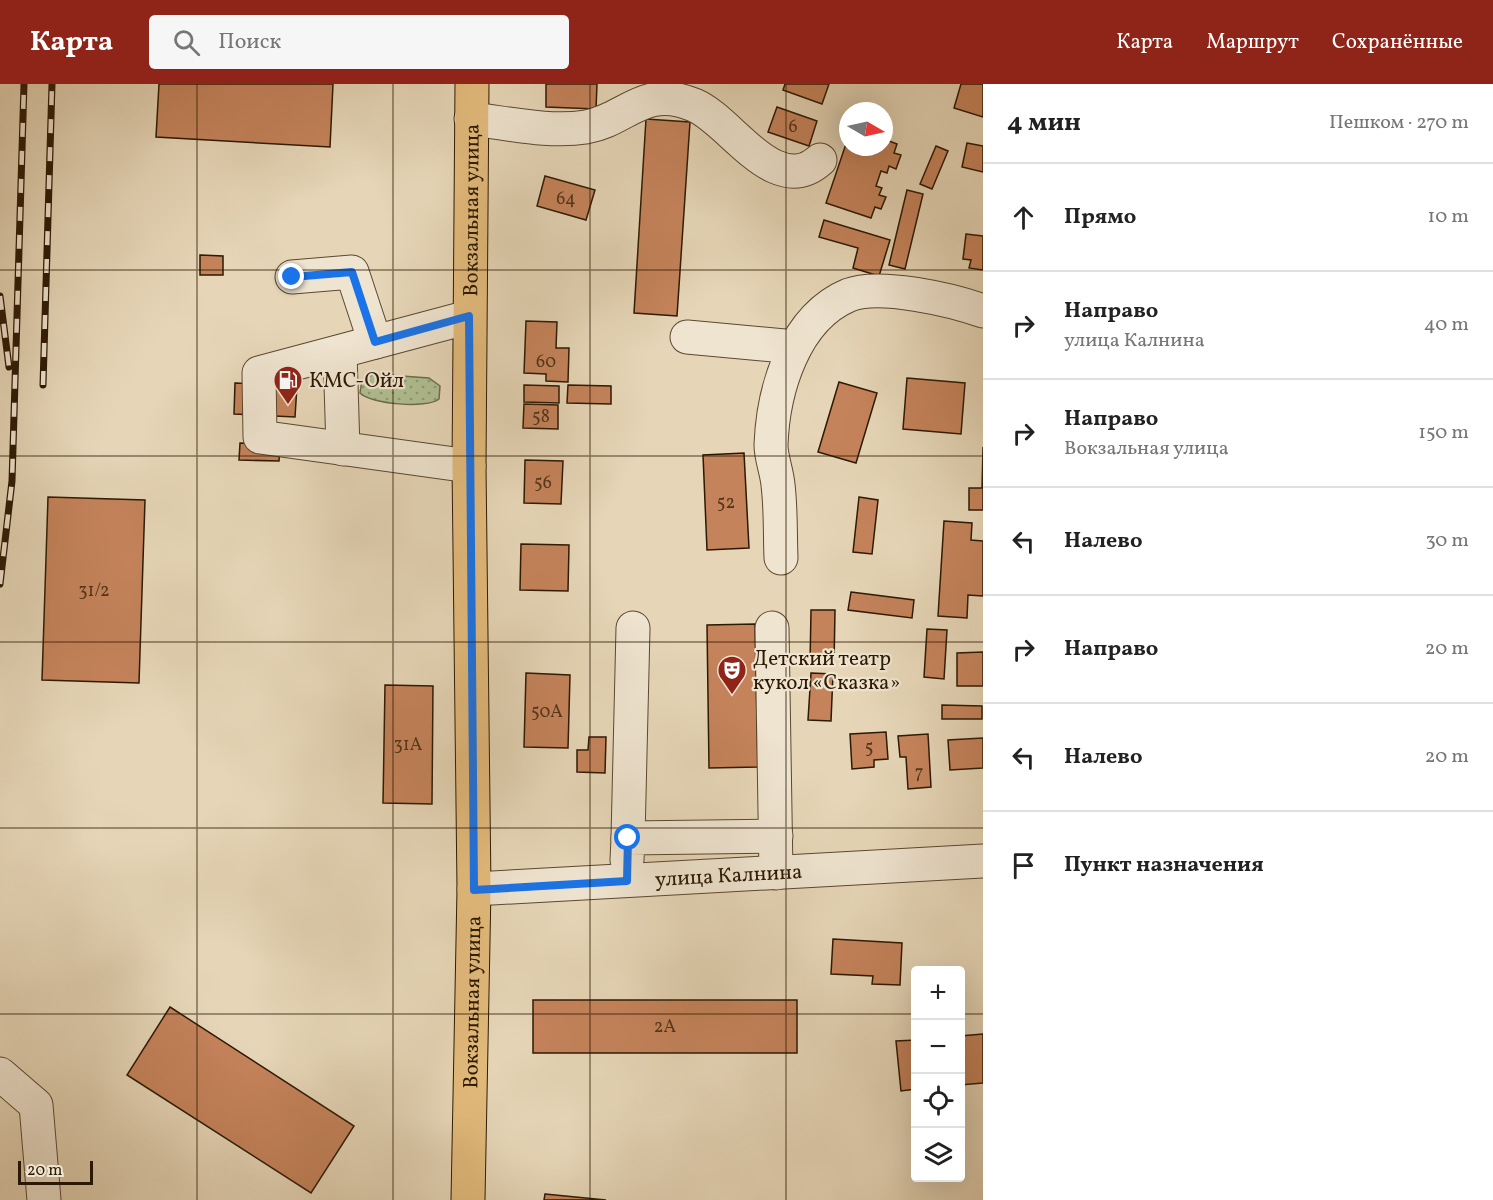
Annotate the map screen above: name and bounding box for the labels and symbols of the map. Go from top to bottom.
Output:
north arrow [839,102,893,156]
house number: 6 [788,115,798,140]
street label: Вокзальная улица [457,123,488,297]
house number: 64 [556,187,576,212]
route end [278,263,304,289]
house number: 60 [536,350,556,375]
fuel station icon: КМС-Ойл [272,364,304,406]
place label: КМС-Ойл [309,367,404,396]
house number: 58 [532,405,550,430]
house number: 56 [534,471,552,496]
house number: 52 [717,491,735,516]
house number: 31/2 [78,579,110,604]
place label: Детский театр кукол «Сказка» [753,645,900,698]
theatre icon: Детский театр кукол «Сказка» [716,654,748,696]
house number: 50А [531,700,563,725]
house number: 31А [394,733,423,758]
house number: 5 [865,736,873,761]
house number: 7 [915,761,923,786]
route start [614,824,640,850]
street label: улица Калнина [654,858,803,895]
street label: Вокзальная улица [457,915,489,1089]
house number: 2А [654,1015,676,1040]
scale bar [18,1158,93,1186]

